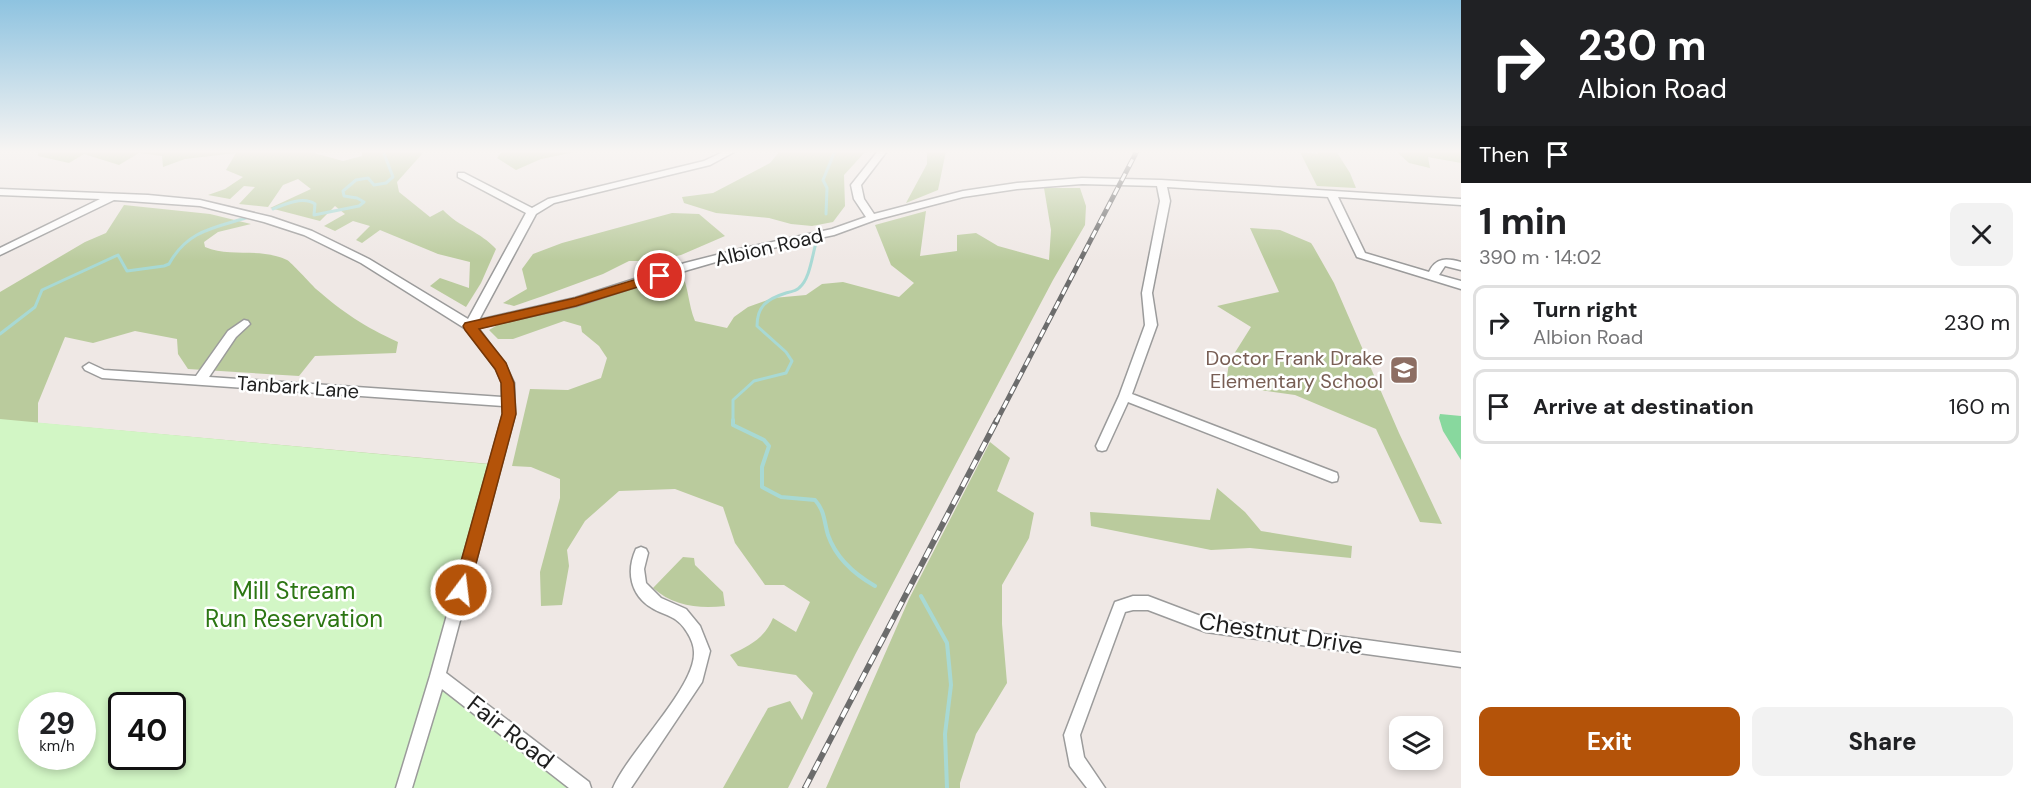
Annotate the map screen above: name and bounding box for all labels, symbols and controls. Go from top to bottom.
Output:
text: 230 m [1578,18,1707,73]
icon: right [1479,24,1557,102]
text: Albion Road [1578,71,1727,106]
icon: arrive [1541,138,1574,171]
text: Then [1479,140,1529,169]
text: 1 min [1479,198,1567,245]
button: close [1950,203,2013,266]
street label: Albion Road [712,222,826,272]
text: 390 m · 14:02 [1479,244,1602,270]
pin [634,250,685,301]
icon: arrive [643,259,676,292]
text: Turn right [1533,295,1638,324]
icon: right [1482,306,1515,339]
text: 230 m [1944,308,2010,337]
text: Albion Road [1533,324,1643,350]
place label: Doctor Frank Drake Elementary School [1205,345,1383,394]
school or university icon: Doctor Frank Drake Elementary School [1388,354,1420,386]
street label: Tanbark Lane [236,370,360,404]
icon: arrive [1482,390,1515,423]
text: Arrive at destination [1533,392,1754,421]
text: 160 m [1949,392,2010,421]
position arrow [429,558,493,622]
park label: Mill Stream Run Reservation [205,575,383,634]
street label: Chestnut Drive [1197,605,1365,661]
street label: Fair Road [461,688,561,776]
speed limit sign: 40 [108,692,186,770]
text: 29 [39,704,75,743]
button: Exit [1479,707,1740,776]
button: Share [1752,707,2013,776]
map controls [1389,716,1443,770]
button: layers [1389,716,1443,770]
text: km/h [39,736,75,756]

